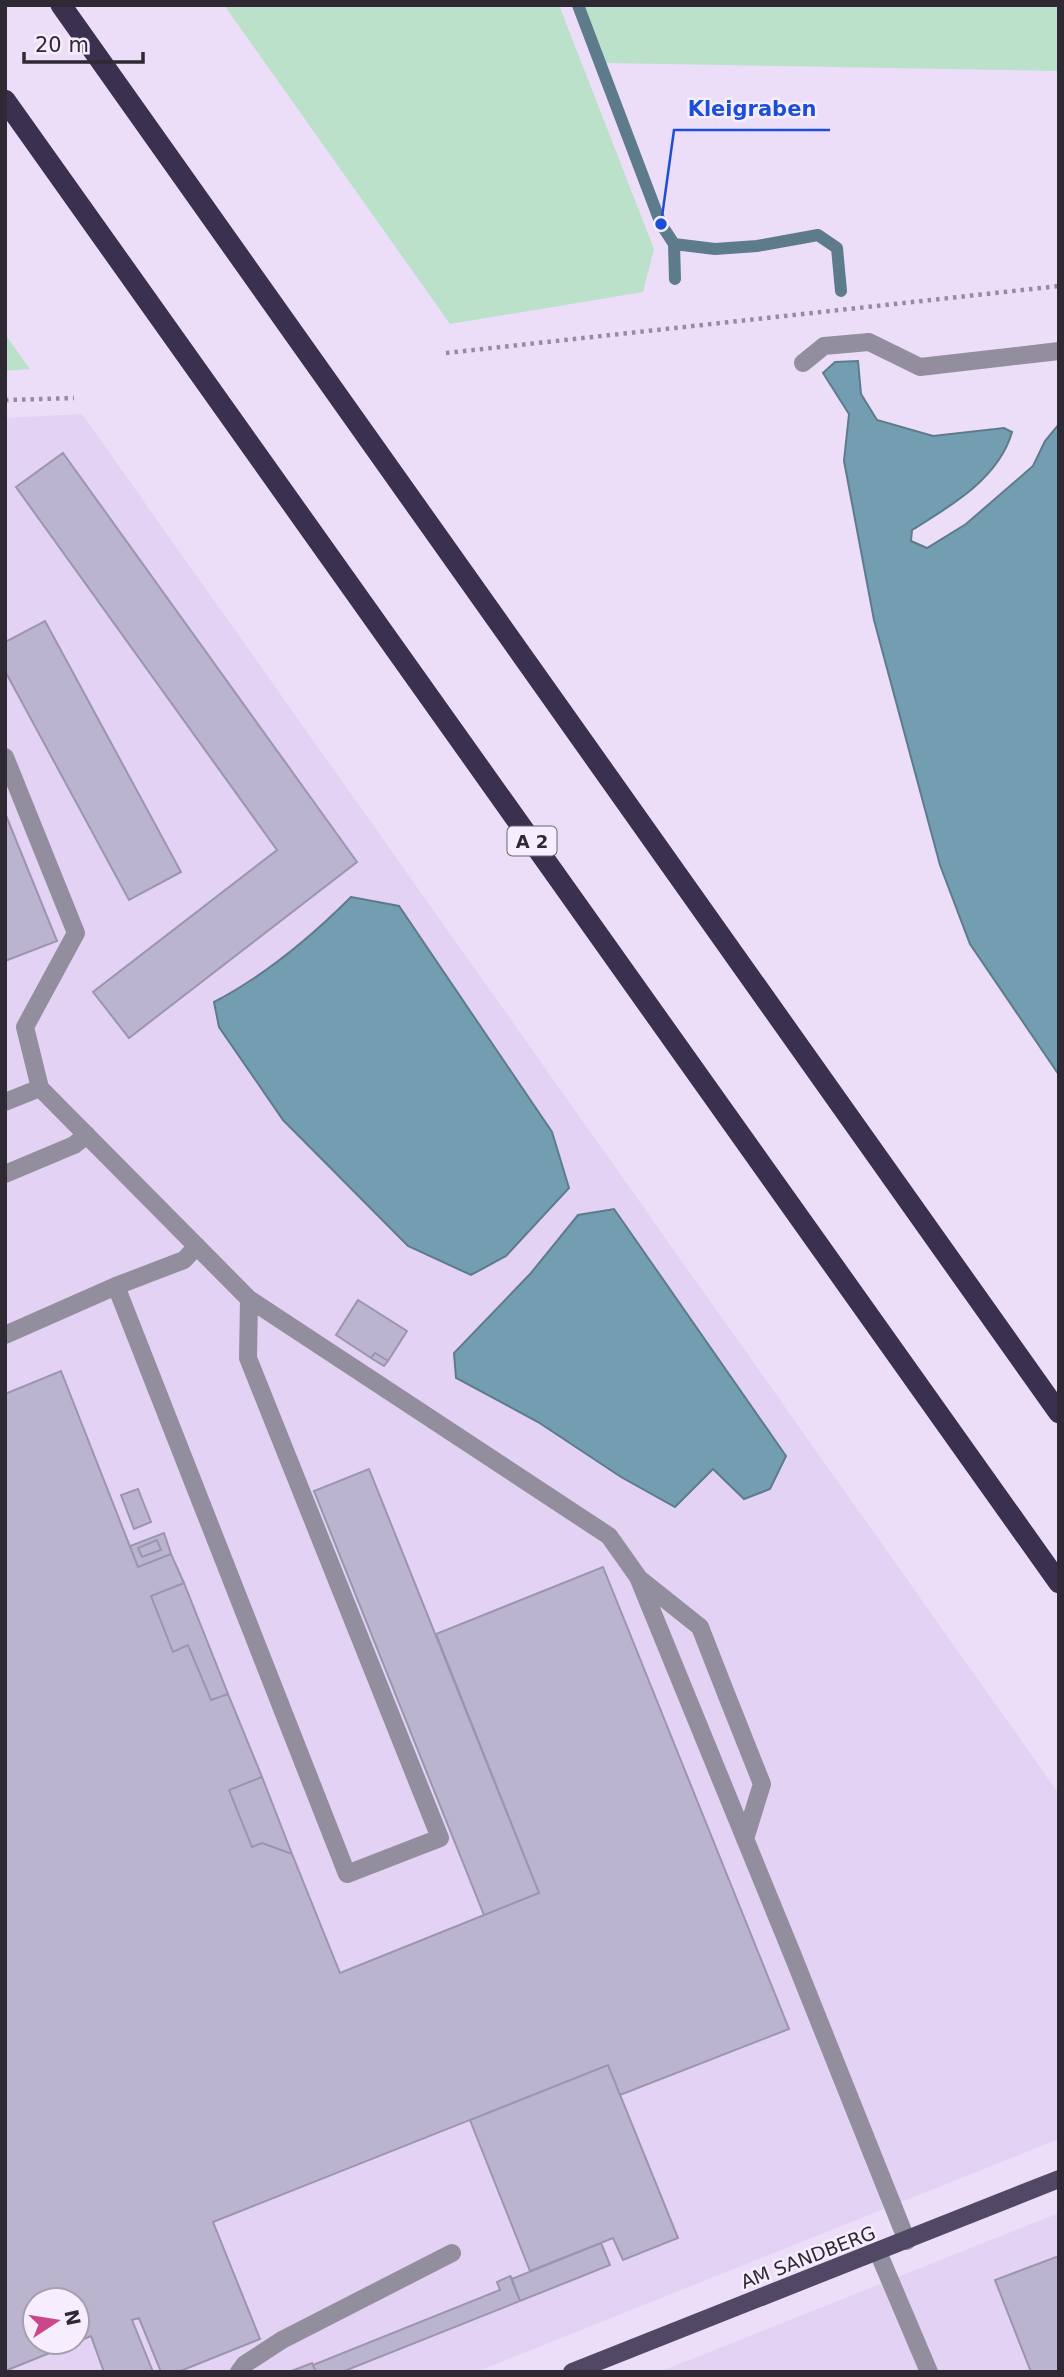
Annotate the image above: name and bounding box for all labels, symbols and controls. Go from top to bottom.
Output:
scale bar [24,21,144,65]
text: 20 m [35,33,89,57]
callout: Kleigraben [674,88,830,130]
text: Kleigraben [688,97,816,121]
road number: A 2 [508,826,556,856]
street label: AM SANDBERG [737,2221,879,2293]
north arrow [21,2286,91,2356]
text: N [60,2307,85,2328]

